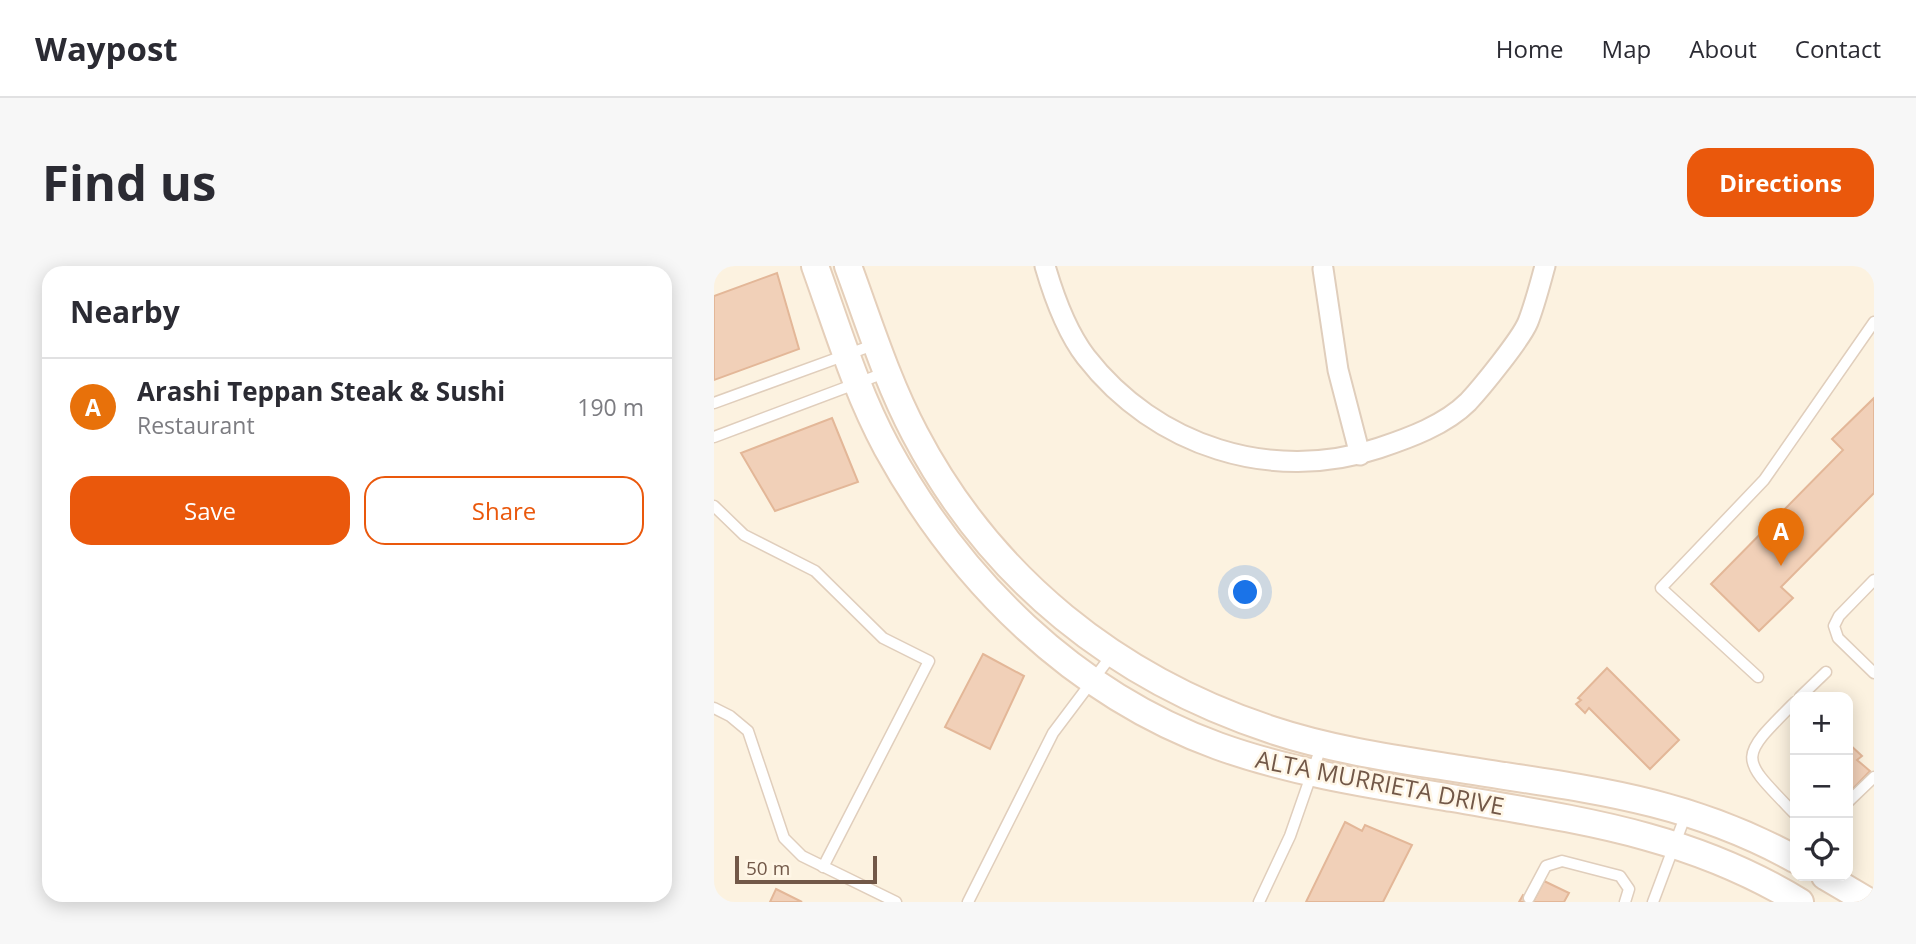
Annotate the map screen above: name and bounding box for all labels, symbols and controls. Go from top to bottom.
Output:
text: Waypost [35,26,178,71]
text: Home [1496,32,1564,65]
text: Map [1602,32,1651,65]
text: About [1689,32,1757,65]
text: Contact [1795,32,1881,65]
button: Directions [1687,148,1874,217]
text: Find us [42,149,216,215]
text: Nearby [70,291,180,332]
text: Arashi Teppan Steak & Sushi [137,373,505,409]
text: A [85,391,101,423]
text: 190 m [577,391,644,423]
text: Restaurant [137,409,255,441]
button: Save [70,476,350,545]
button: Share [364,476,644,545]
pin: A [1758,508,1804,566]
your location [1228,575,1262,609]
map controls [1790,692,1853,881]
button: + [1790,692,1853,755]
street label: ALTA MURRIETA DRIVE [1253,742,1507,822]
button: − [1790,755,1853,818]
button: locate [1790,818,1853,881]
scale bar [735,853,877,885]
text: 50 m [746,855,790,881]

